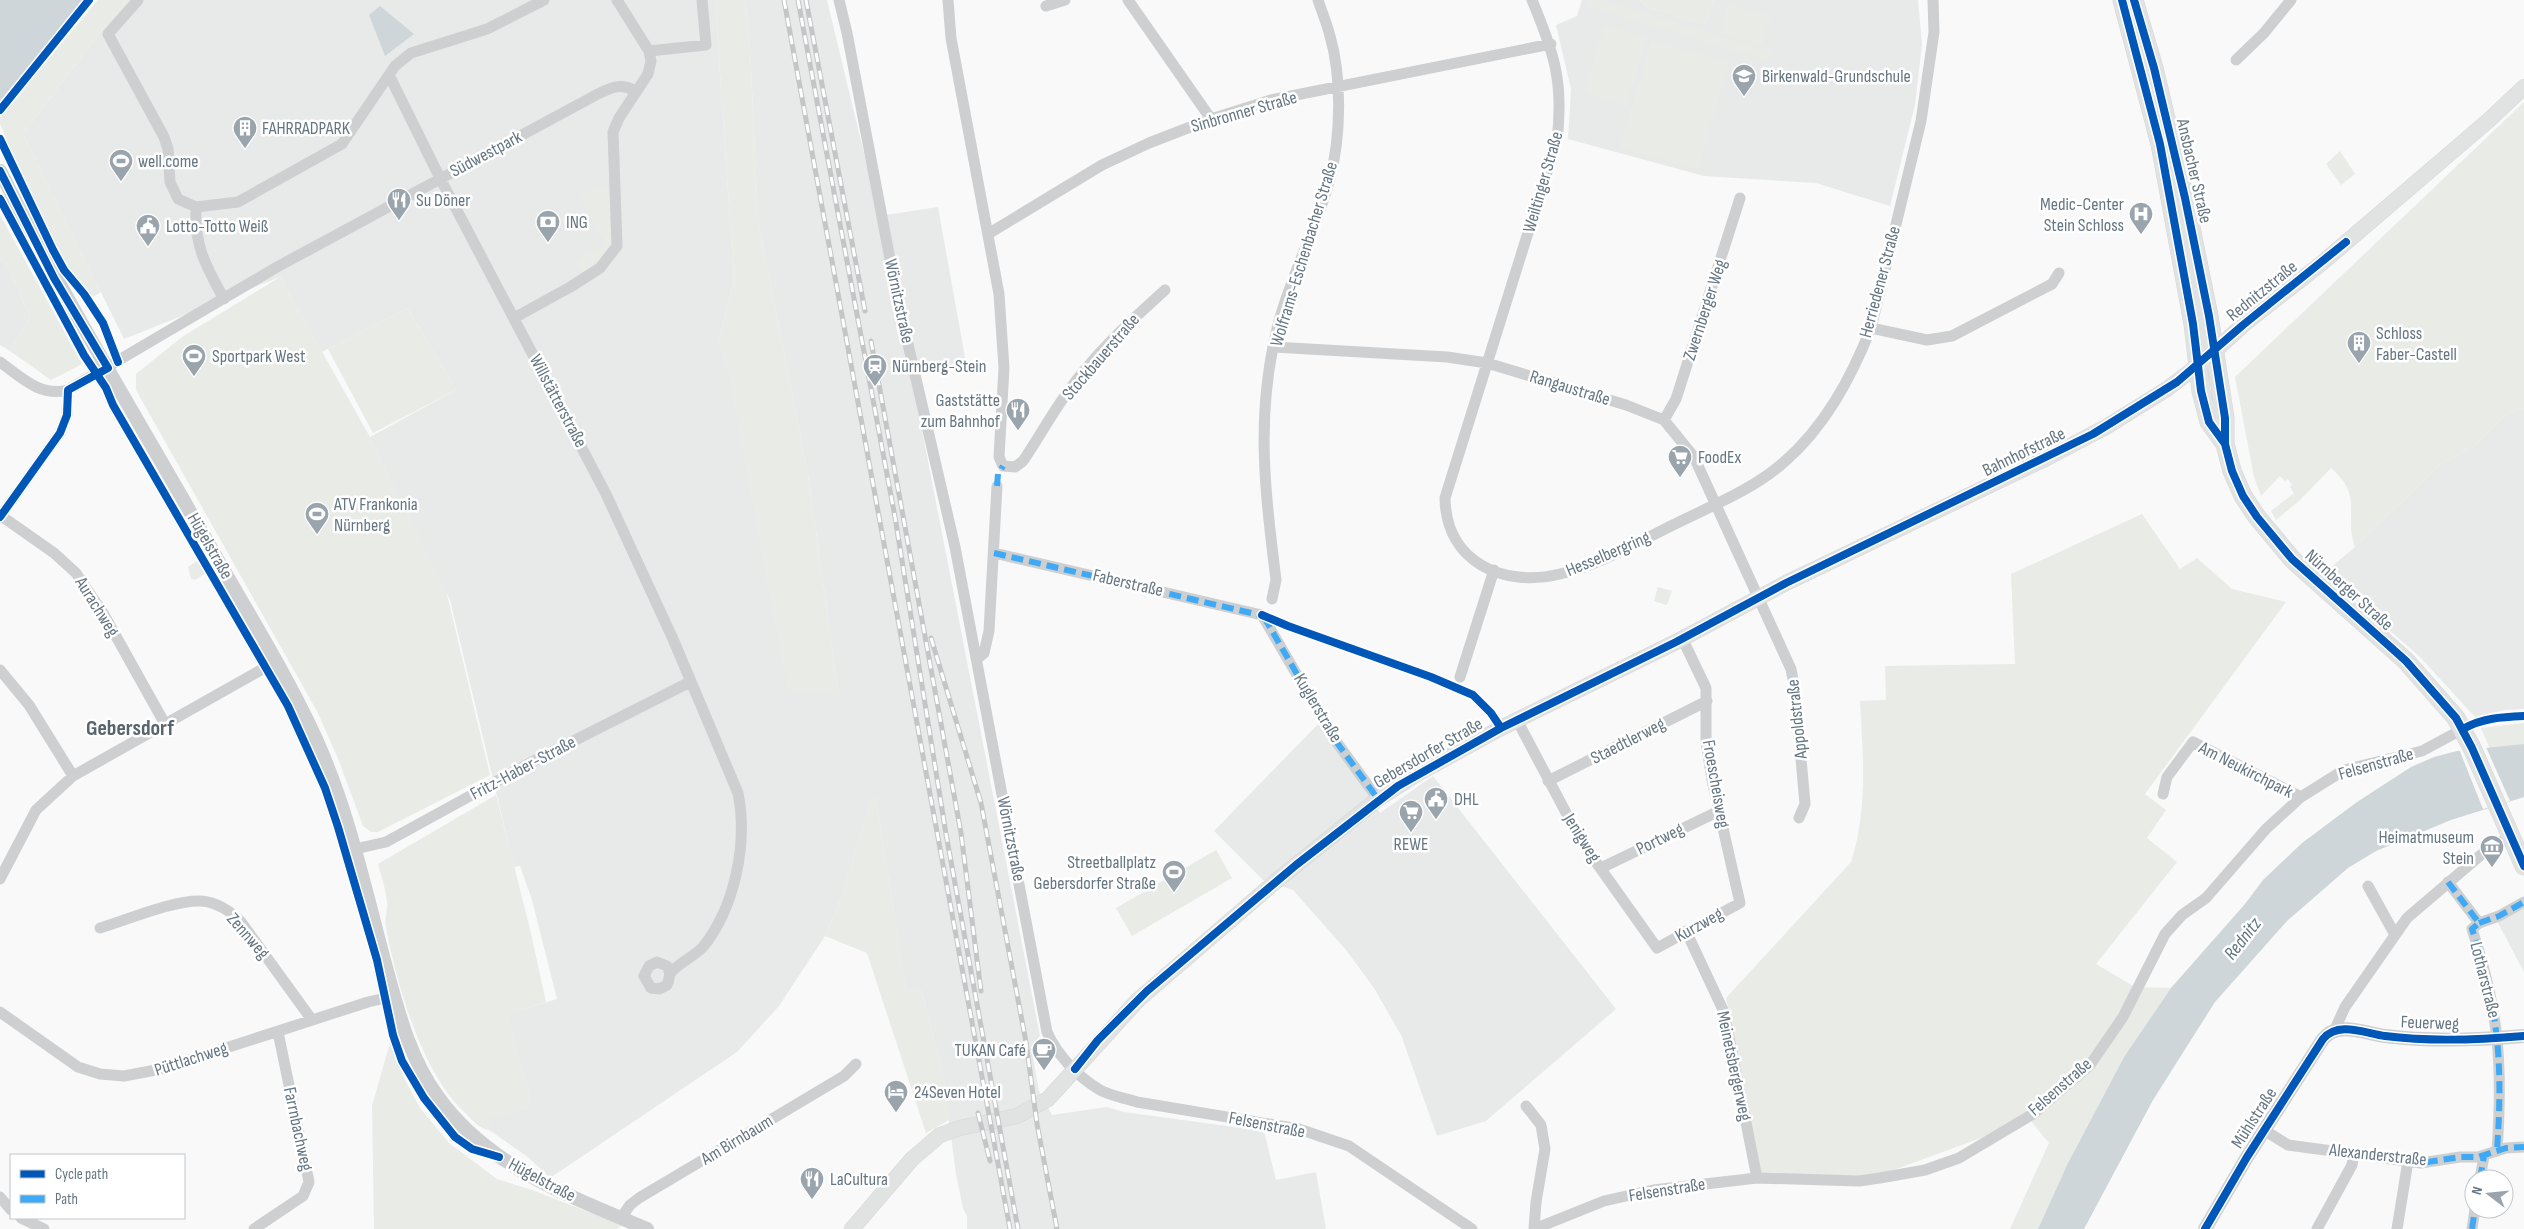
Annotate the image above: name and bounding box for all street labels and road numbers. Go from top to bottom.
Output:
street label: Sinbronner Straße [1189,87,1299,137]
street label: Ansbacher Straße [2172,116,2216,225]
street label: Südwestpark [446,126,526,182]
street label: Weiltinger Straße [1519,129,1567,235]
street label: Wolframs-Eschenbacher Straße [1266,159,1342,349]
street label: Herriedener Straße [1855,224,1905,340]
street label: Rednitzstraße [2223,256,2301,326]
street label: Wörnitzstraße [880,257,918,345]
street label: Zwernberger Weg [1679,257,1731,363]
street label: Stockbauerstraße [1058,310,1144,404]
street label: Willstätterstraße [525,351,591,451]
street label: Rangaustraße [1527,366,1613,410]
street label: Bahnhofstraße [1979,423,2069,481]
street label: Hügelstraße [183,509,237,583]
street label: Hesselbergring [1563,527,1653,581]
street label: Nürnberger Straße [2301,545,2397,635]
street label: Faberstraße [1091,565,1165,601]
street label: Aurachweg [70,572,123,641]
street label: Kuglerstraße [1289,670,1347,746]
street label: Appoldstraße [1782,678,1812,761]
street label: Gebersdorfer Straße [1370,713,1486,793]
street label: Staedtlerweg [1587,713,1669,769]
street label: Fritz-Haber-Straße [467,731,579,805]
street label: Am Neukirchpark [2195,737,2297,803]
street label: Froescheisweg [1698,738,1734,830]
street label: Felsenstraße [2336,743,2416,785]
street label: Wörnitzstraße [993,795,1029,883]
street label: Jenigweg [1558,809,1605,866]
street label: Portweg [1633,819,1687,859]
street label: Kurzweg [1671,903,1727,947]
street label: Zennweg [222,909,274,963]
street label: Lotharstraße [2465,940,2505,1020]
street label: Meinetsbergerweg [1712,1009,1756,1123]
street label: Feuerweg [2400,1011,2460,1035]
street label: Püttlachweg [152,1037,230,1081]
street label: Felsenstraße [2024,1054,2096,1120]
street label: Mühlstraße [2227,1084,2281,1152]
street label: Farrnbachweg [279,1085,317,1173]
street label: Felsenstraße [1227,1107,1307,1143]
street label: Am Birnbaum [696,1110,777,1170]
street label: Alexanderstraße [2327,1139,2428,1171]
street label: Hügelstraße [505,1154,579,1206]
street label: Felsenstraße [1627,1174,1707,1206]

